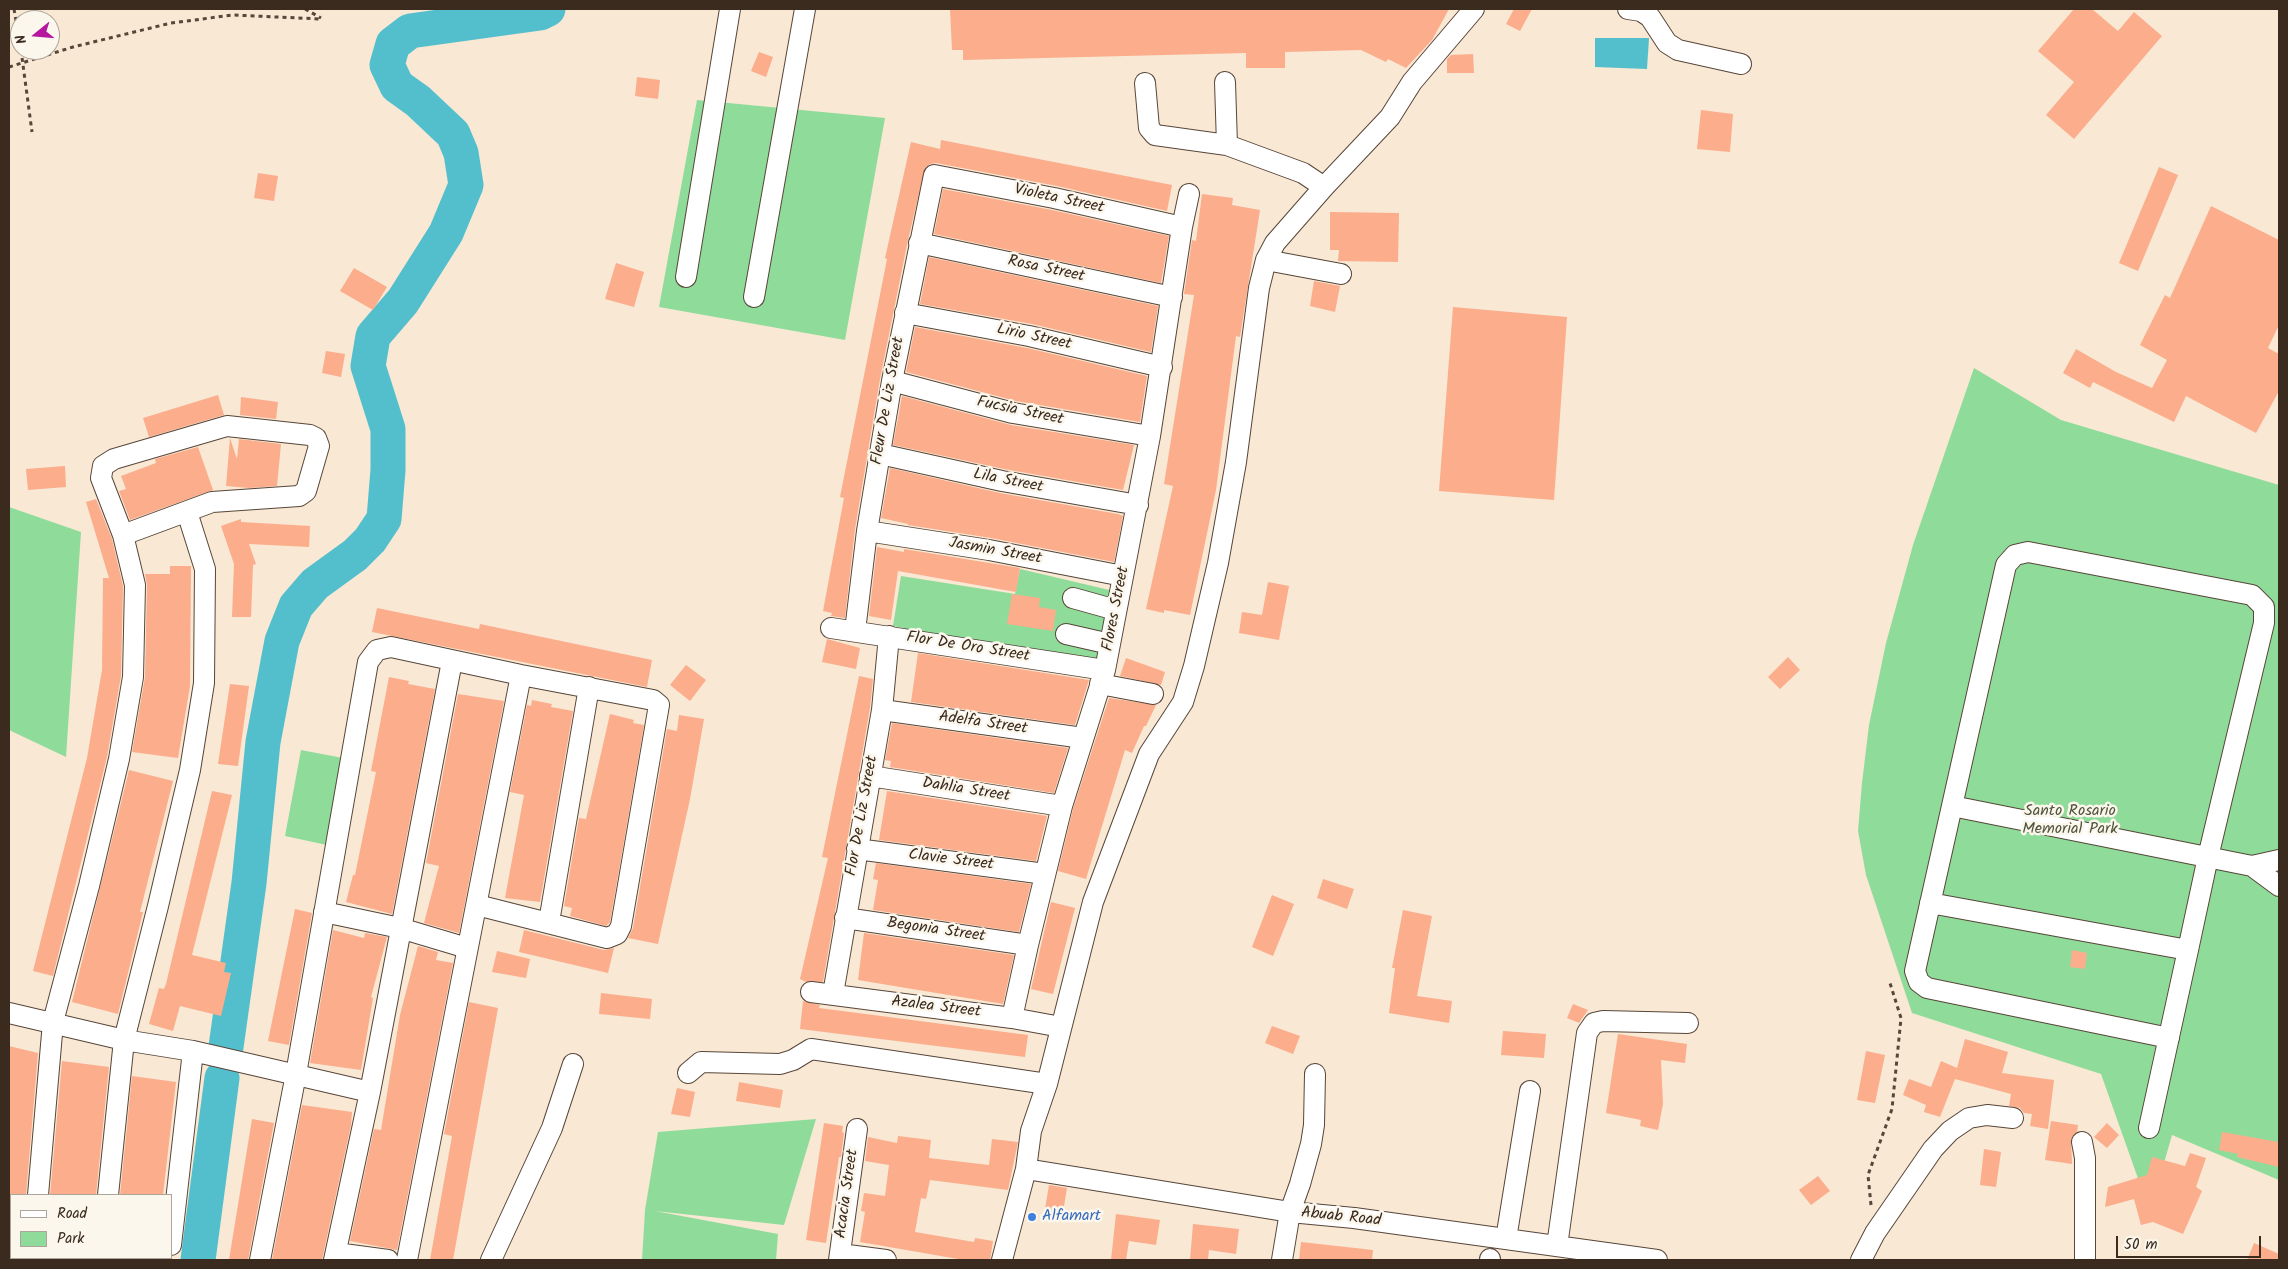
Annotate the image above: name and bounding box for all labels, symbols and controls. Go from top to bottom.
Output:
north arrow [10,10,60,60]
text: N [10,32,33,47]
street label: Violeta Street [1012,181,1106,219]
street label: Rosa Street [1006,253,1086,287]
street label: Lirio Street [995,321,1073,355]
street label: Fleur De Liz Street [868,336,910,466]
street label: Fucsia Street [975,393,1065,431]
street label: Lila Street [971,466,1045,498]
street label: Jasmin Street [947,534,1043,570]
street label: Flores Street [1099,565,1135,653]
street label: Flor De Oro Street [905,629,1031,667]
street label: Adelfa Street [937,708,1029,740]
street label: Flor De Liz Street [843,754,883,878]
street label: Dahlia Street [921,775,1011,807]
park label: Santo Rosario Memorial Park [2022,802,2118,840]
street label: Clavie Street [907,846,995,876]
street label: Begonia Street [886,915,986,947]
street label: Azalea Street [890,993,982,1023]
street label: Acacia Street [832,1148,864,1240]
legend [10,1194,172,1259]
text: Road [57,1202,87,1226]
street label: Abuab Road [1300,1204,1382,1232]
place label: Alfamart [1042,1207,1101,1227]
marker: Alfamart [1026,1211,1038,1223]
scale bar [2118,1226,2263,1258]
text: Park [57,1227,84,1251]
text: 50 m [2124,1233,2158,1257]

